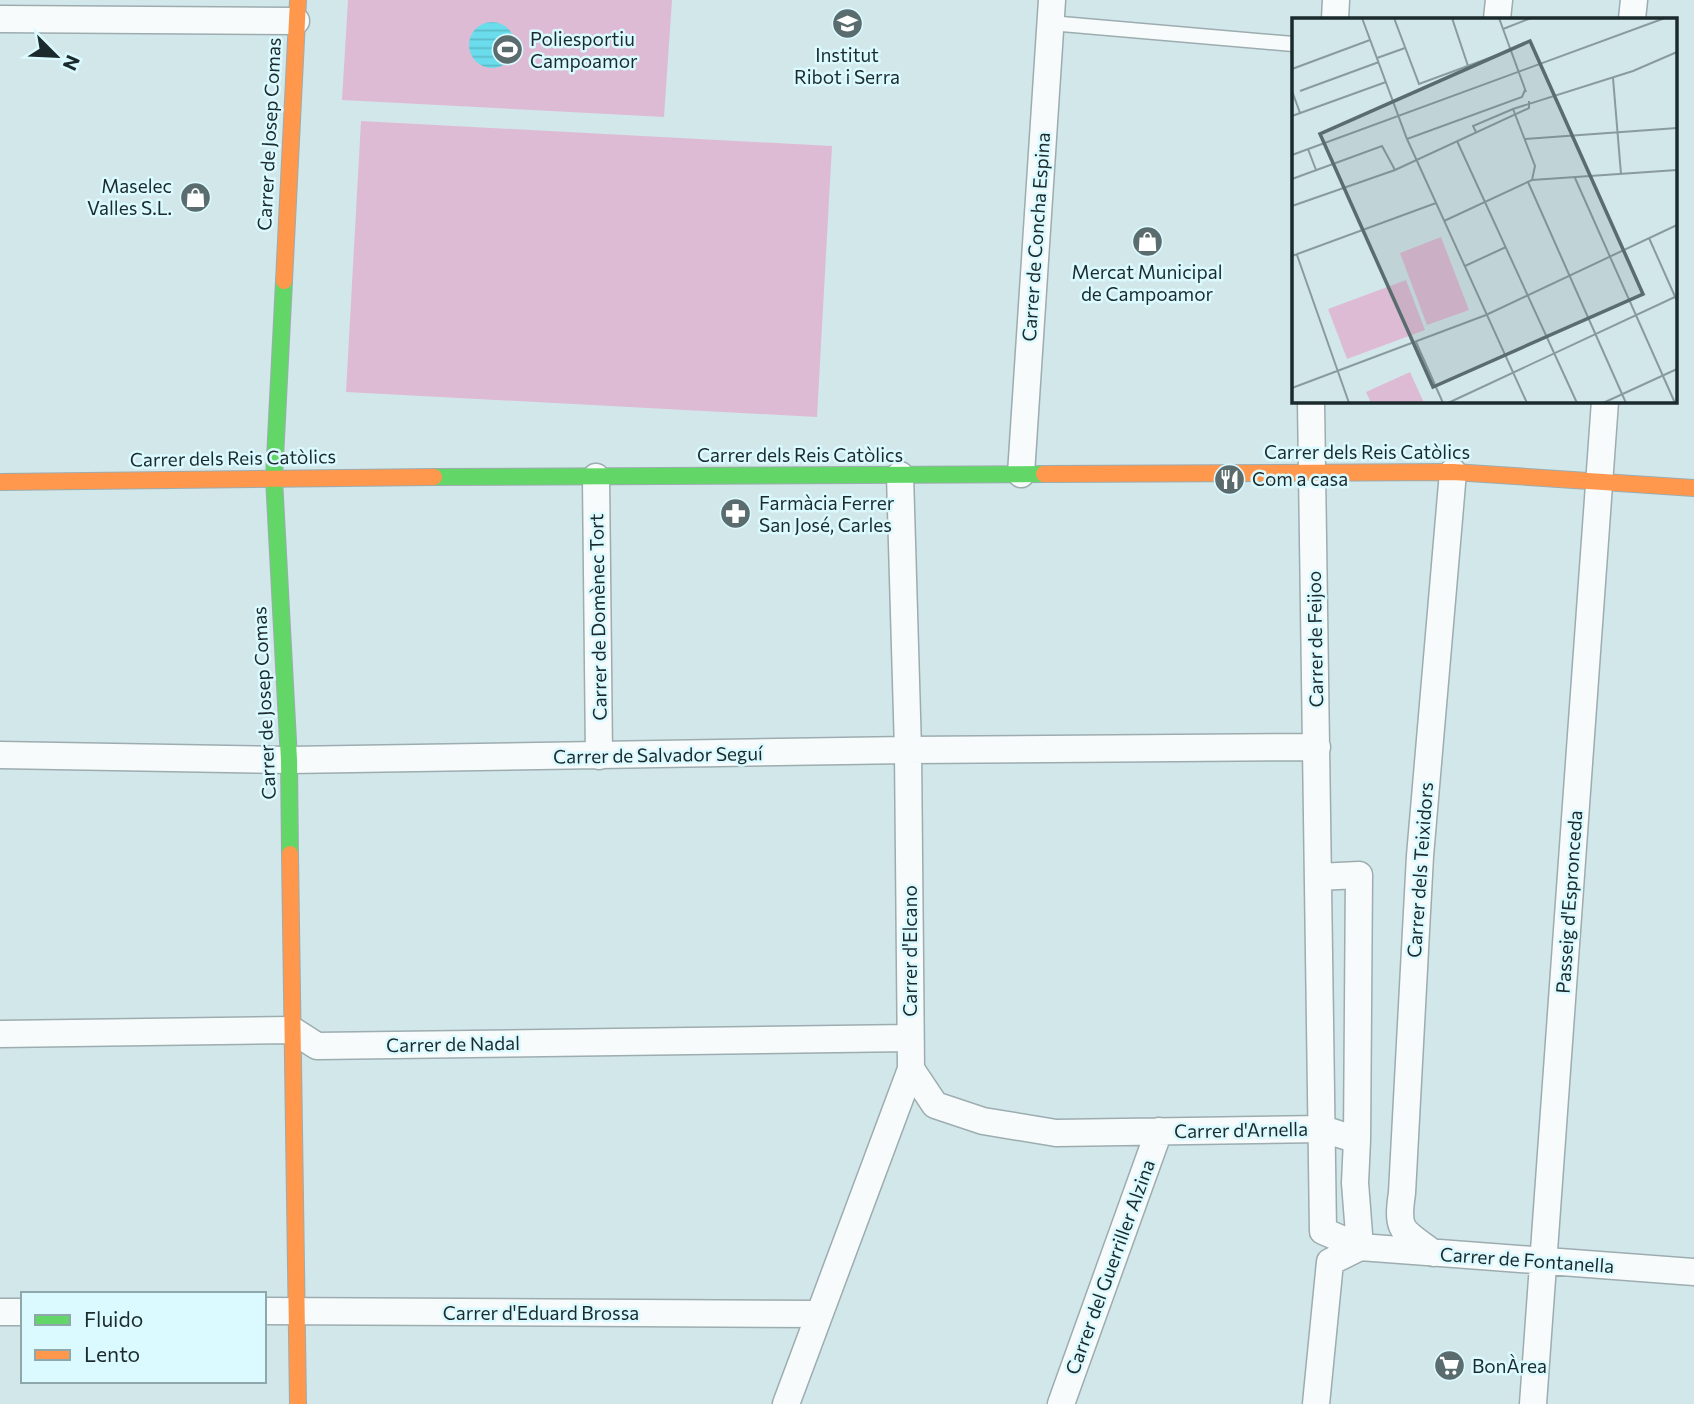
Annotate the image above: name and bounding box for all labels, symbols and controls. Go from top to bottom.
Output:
school or university icon: Institut Ribot i Serra [830,7,864,41]
inset map [1292,18,1676,402]
north arrow [21,21,91,91]
place label: Poliesportiu Campoamor [530,27,638,72]
sports icon: Poliesportiu Campoamor [490,33,524,67]
street label: Carrer de Josep Comas [252,37,285,231]
place label: Institut Ribot i Serra [794,43,900,88]
text: N [59,52,85,74]
street label: Carrer de Concha Espina [1017,132,1054,342]
place label: Maselec Valles S.L. [87,174,172,219]
shop icon: Maselec Valles S.L. [178,180,212,214]
shop icon: Mercat Municipal de Campoamor [1130,224,1164,258]
place label: Mercat Municipal de Campoamor [1072,260,1223,305]
street label: Carrer dels Reis Catòlics [1264,440,1470,463]
street label: Carrer dels Reis Catòlics [697,443,903,466]
street label: Carrer dels Reis Catòlics [130,444,336,471]
restaurant icon: Com a casa [1212,462,1246,496]
place label: Com a casa [1252,467,1348,490]
place label: Farmàcia Ferrer San José, Carles [759,491,895,536]
pharmacy icon: Farmàcia Ferrer San José, Carles [719,497,753,531]
street label: Carrer de Domènec Tort [584,513,611,721]
street label: Carrer de Feijoo [1302,570,1327,708]
street label: Carrer de Josep Comas [247,606,280,800]
street label: Carrer de Salvador Seguí [553,741,764,768]
street label: Carrer dels Teixidors [1402,781,1437,959]
street label: Passeig d'Espronceda [1551,810,1586,994]
street label: Carrer d'Elcano [898,885,921,1017]
street label: Carrer de Nadal [386,1031,520,1056]
street label: Carrer d'Arnella [1174,1117,1308,1142]
street label: Carrer del Guerriller Alzina [1060,1156,1159,1377]
street label: Carrer de Fontanella [1439,1242,1615,1277]
legend [21,1292,266,1383]
street label: Carrer d'Eduard Brossa [443,1301,639,1324]
text: Fluido [84,1306,143,1331]
text: Lento [84,1341,140,1366]
supermarket icon: BonÀrea [1432,1349,1466,1383]
place label: BonÀrea [1472,1354,1547,1377]

